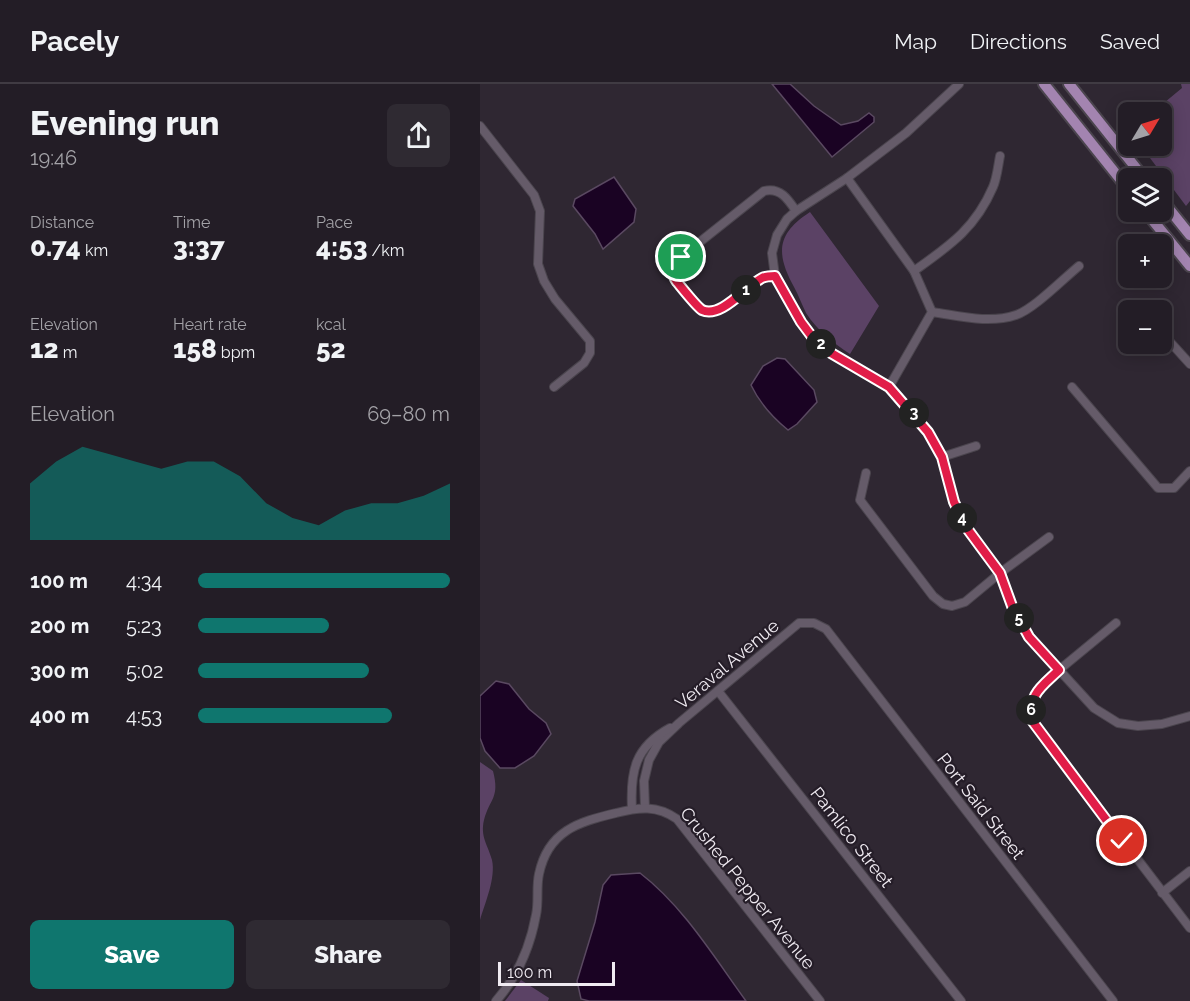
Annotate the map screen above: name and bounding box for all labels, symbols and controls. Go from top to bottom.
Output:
text: Pacely [30,25,119,58]
text: Map [894,29,937,54]
text: Directions [970,29,1067,54]
text: Saved [1100,29,1160,54]
north arrow [1118,102,1172,156]
map controls [1118,102,1172,354]
text: Evening run [30,104,220,143]
button: share [387,104,450,167]
text: 19:46 [30,146,77,170]
button: layers [1118,168,1172,222]
text: Distance [30,213,94,232]
text: Time [173,213,210,232]
text: Pace [316,213,353,232]
pin [655,231,706,282]
text: 0.74 [30,232,81,262]
text: 3:37 [173,232,225,262]
text: 4:53 [316,232,367,262]
button: + [1118,234,1172,288]
icon: arrive [664,240,697,273]
text: km [81,241,108,260]
text: /km [367,241,404,260]
pin: 1 [731,275,761,305]
text: 1 [742,280,750,299]
button: − [1118,300,1172,354]
text: Elevation [30,315,98,334]
text: Heart rate [173,315,247,334]
text: kcal [316,315,346,334]
pin: 2 [806,329,836,359]
text: 12 [30,334,59,364]
text: 158 [173,334,217,364]
text: 52 [316,334,346,364]
text: 2 [816,334,826,353]
text: m [59,343,77,362]
text: bpm [217,343,255,362]
pin: 3 [899,398,929,428]
text: Elevation [30,402,115,426]
text: 69–80 m [367,402,450,426]
text: 3 [910,403,918,422]
pin: 4 [947,503,977,533]
text: 4 [957,508,967,527]
text: 100 m [30,569,88,593]
text: 4:34 [126,569,162,593]
pin: 5 [1004,603,1034,633]
text: 5 [1015,608,1023,627]
text: 200 m [30,614,89,638]
text: 5:23 [126,614,162,638]
street label: Veraval Avenue [671,615,783,713]
text: 300 m [30,659,89,683]
text: 5:02 [126,659,163,683]
pin: 6 [1016,695,1046,725]
text: 6 [1026,700,1036,719]
text: 400 m [30,704,89,728]
text: 4:53 [126,704,162,728]
street label: Port Said Street [933,749,1029,863]
street label: Pamlico Street [806,783,898,891]
street label: Crushed Pepper Avenue [676,803,820,974]
pin [1096,815,1147,866]
icon: check [1105,824,1138,857]
button: Save [30,920,234,989]
button: Share [246,920,450,989]
scale bar [498,959,615,986]
text: 100 m [507,963,552,982]

